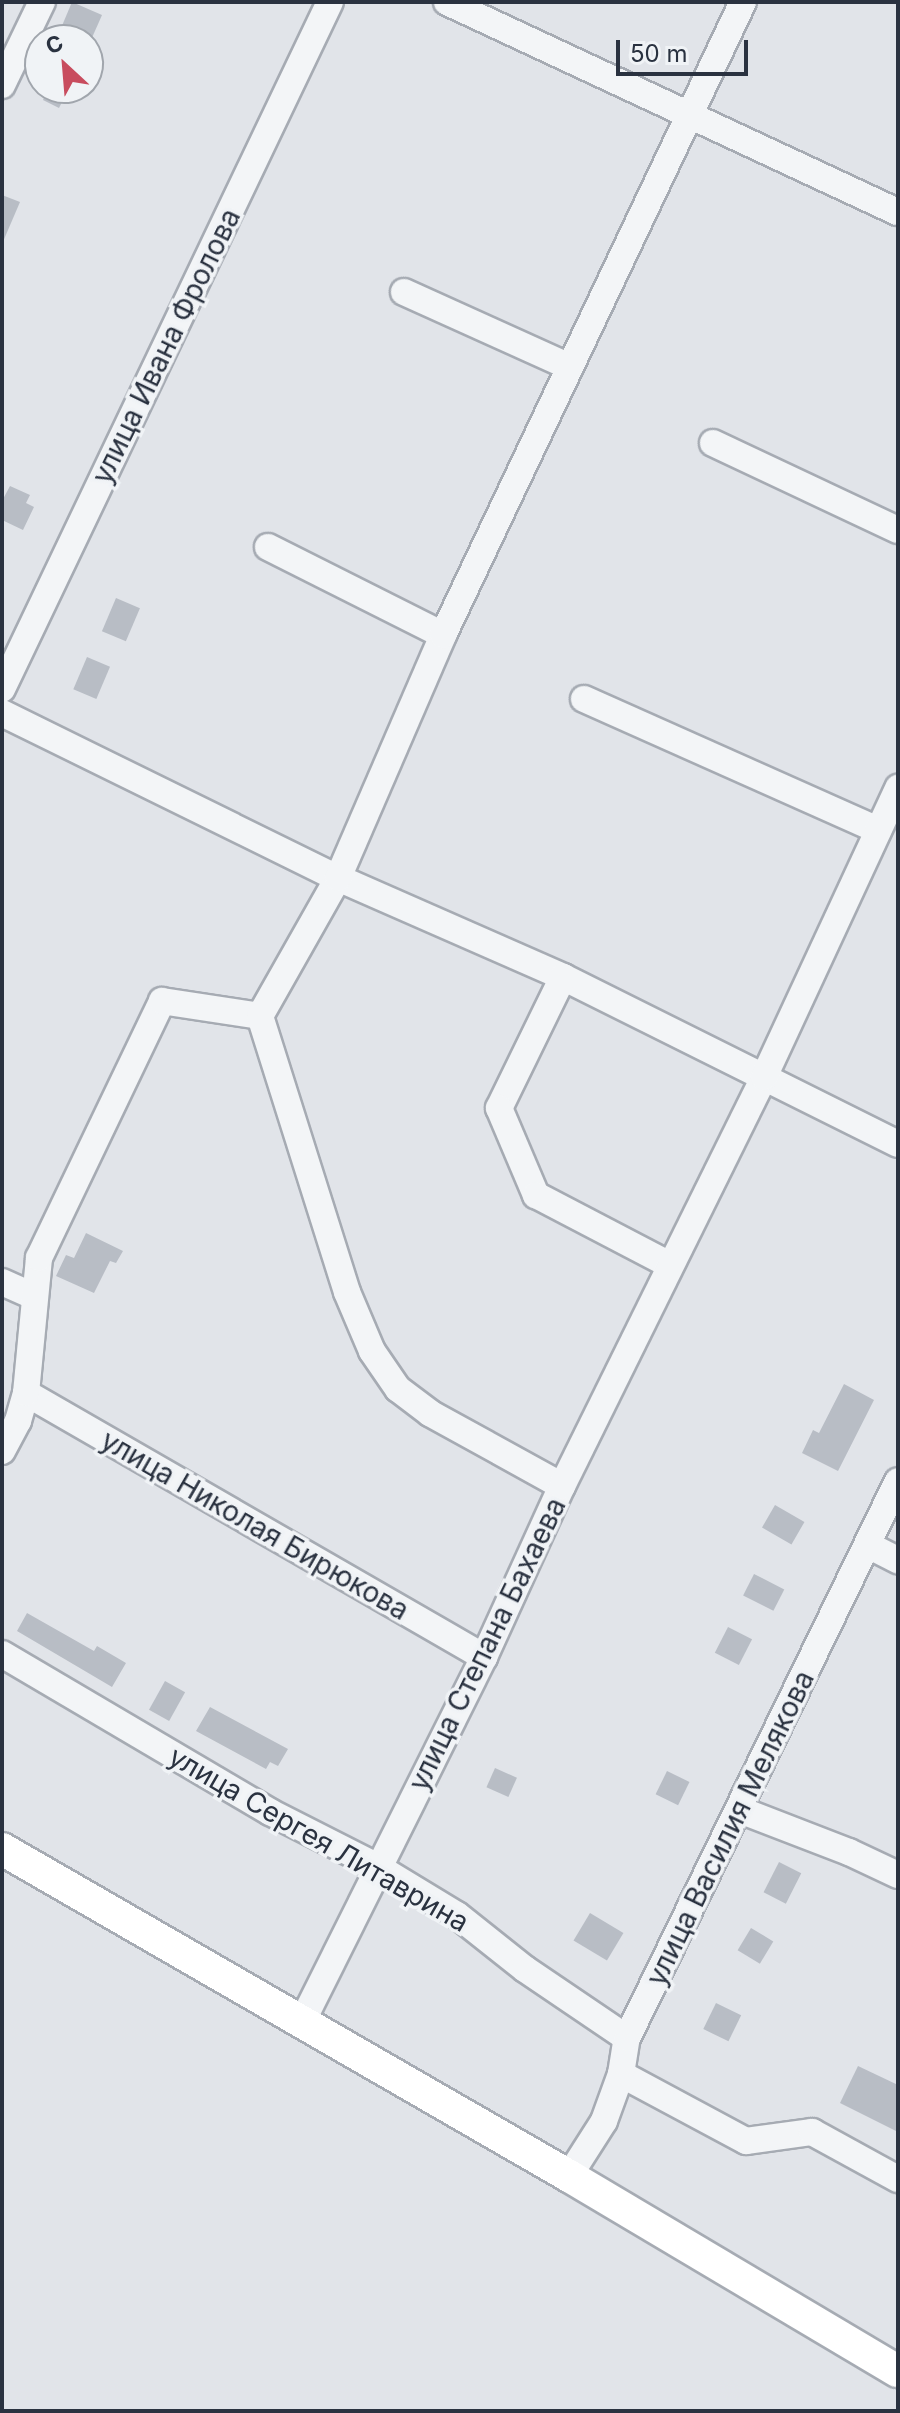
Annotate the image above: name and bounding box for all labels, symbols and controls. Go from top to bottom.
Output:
north arrow [24,24,104,104]
scale bar [620,24,752,74]
text: С [41,29,67,59]
text: 50 m [630,39,688,68]
street label: улица Ивана Фролова [85,203,247,489]
street label: улица Николая Бирюкова [95,1423,415,1627]
street label: улица Степана Бахаева [401,1492,573,1796]
street label: улица Василия Мелякова [639,1665,821,1991]
street label: улица Сергея Литаврина [163,1739,475,1939]

